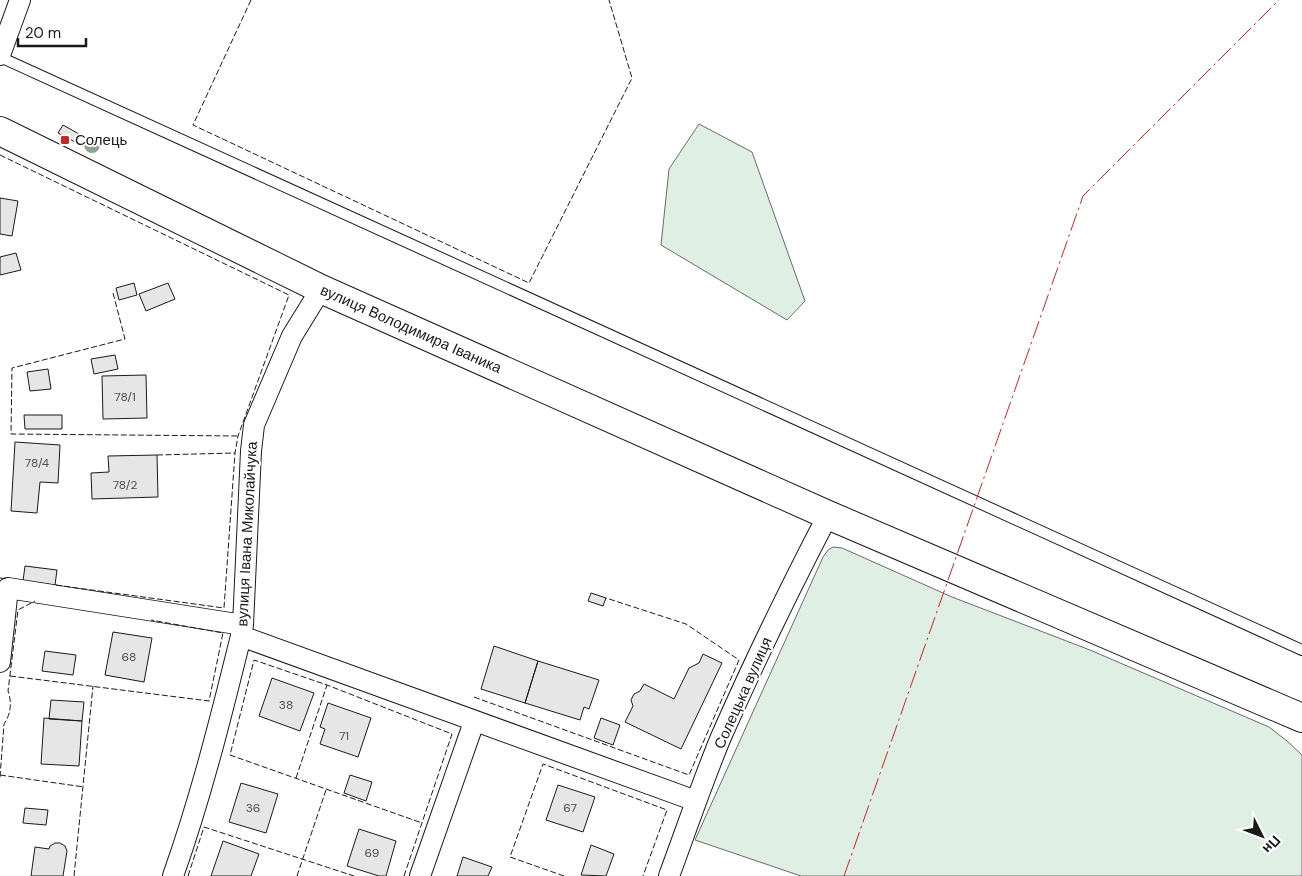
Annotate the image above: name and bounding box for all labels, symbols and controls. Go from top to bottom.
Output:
scale bar [18,15,85,47]
text: 20 m [25,23,61,43]
place label: Солець [75,130,128,150]
marker: Солець [59,134,71,146]
street label: вулиця Володимира Іваника [317,280,505,378]
house number: 78/1 [114,389,136,405]
street label: вулиця Івана Миколайчука [232,440,262,627]
house number: 78/4 [25,455,49,471]
house number: 78/2 [113,477,137,493]
street label: Солецька вулиця [709,634,777,752]
house number: 68 [122,649,136,665]
house number: 38 [279,697,293,713]
house number: 71 [339,728,349,744]
house number: 36 [246,800,260,816]
house number: 67 [563,800,577,816]
north arrow [1237,811,1287,861]
text: Пн [1259,832,1285,858]
house number: 69 [365,845,379,861]

